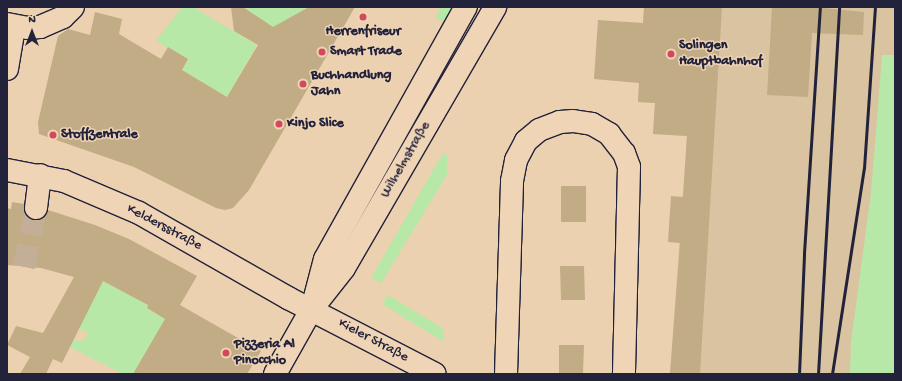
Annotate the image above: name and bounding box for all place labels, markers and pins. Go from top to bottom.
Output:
marker: Herrenfriseur [358,12,368,22]
place label: Herrenfriseur [325,24,401,40]
place label: Solingen Hauptbahnhof [679,38,762,70]
place label: Smart Trade [330,44,402,60]
marker: Smart Trade [317,47,327,57]
marker: Solingen Hauptbahnhof [666,49,676,59]
place label: Buchhandlung Jahn [311,68,391,100]
marker: Buchhandlung Jahn [298,79,308,89]
place label: Kinjo Slice [287,116,344,132]
marker: Kinjo Slice [274,119,284,129]
place label: Stoffzentrale [61,127,138,143]
marker: Stoffzentrale [48,130,58,140]
place label: Pizzeria Al Pinocchio [234,337,295,370]
marker: Pizzeria Al Pinocchio [221,348,231,358]

